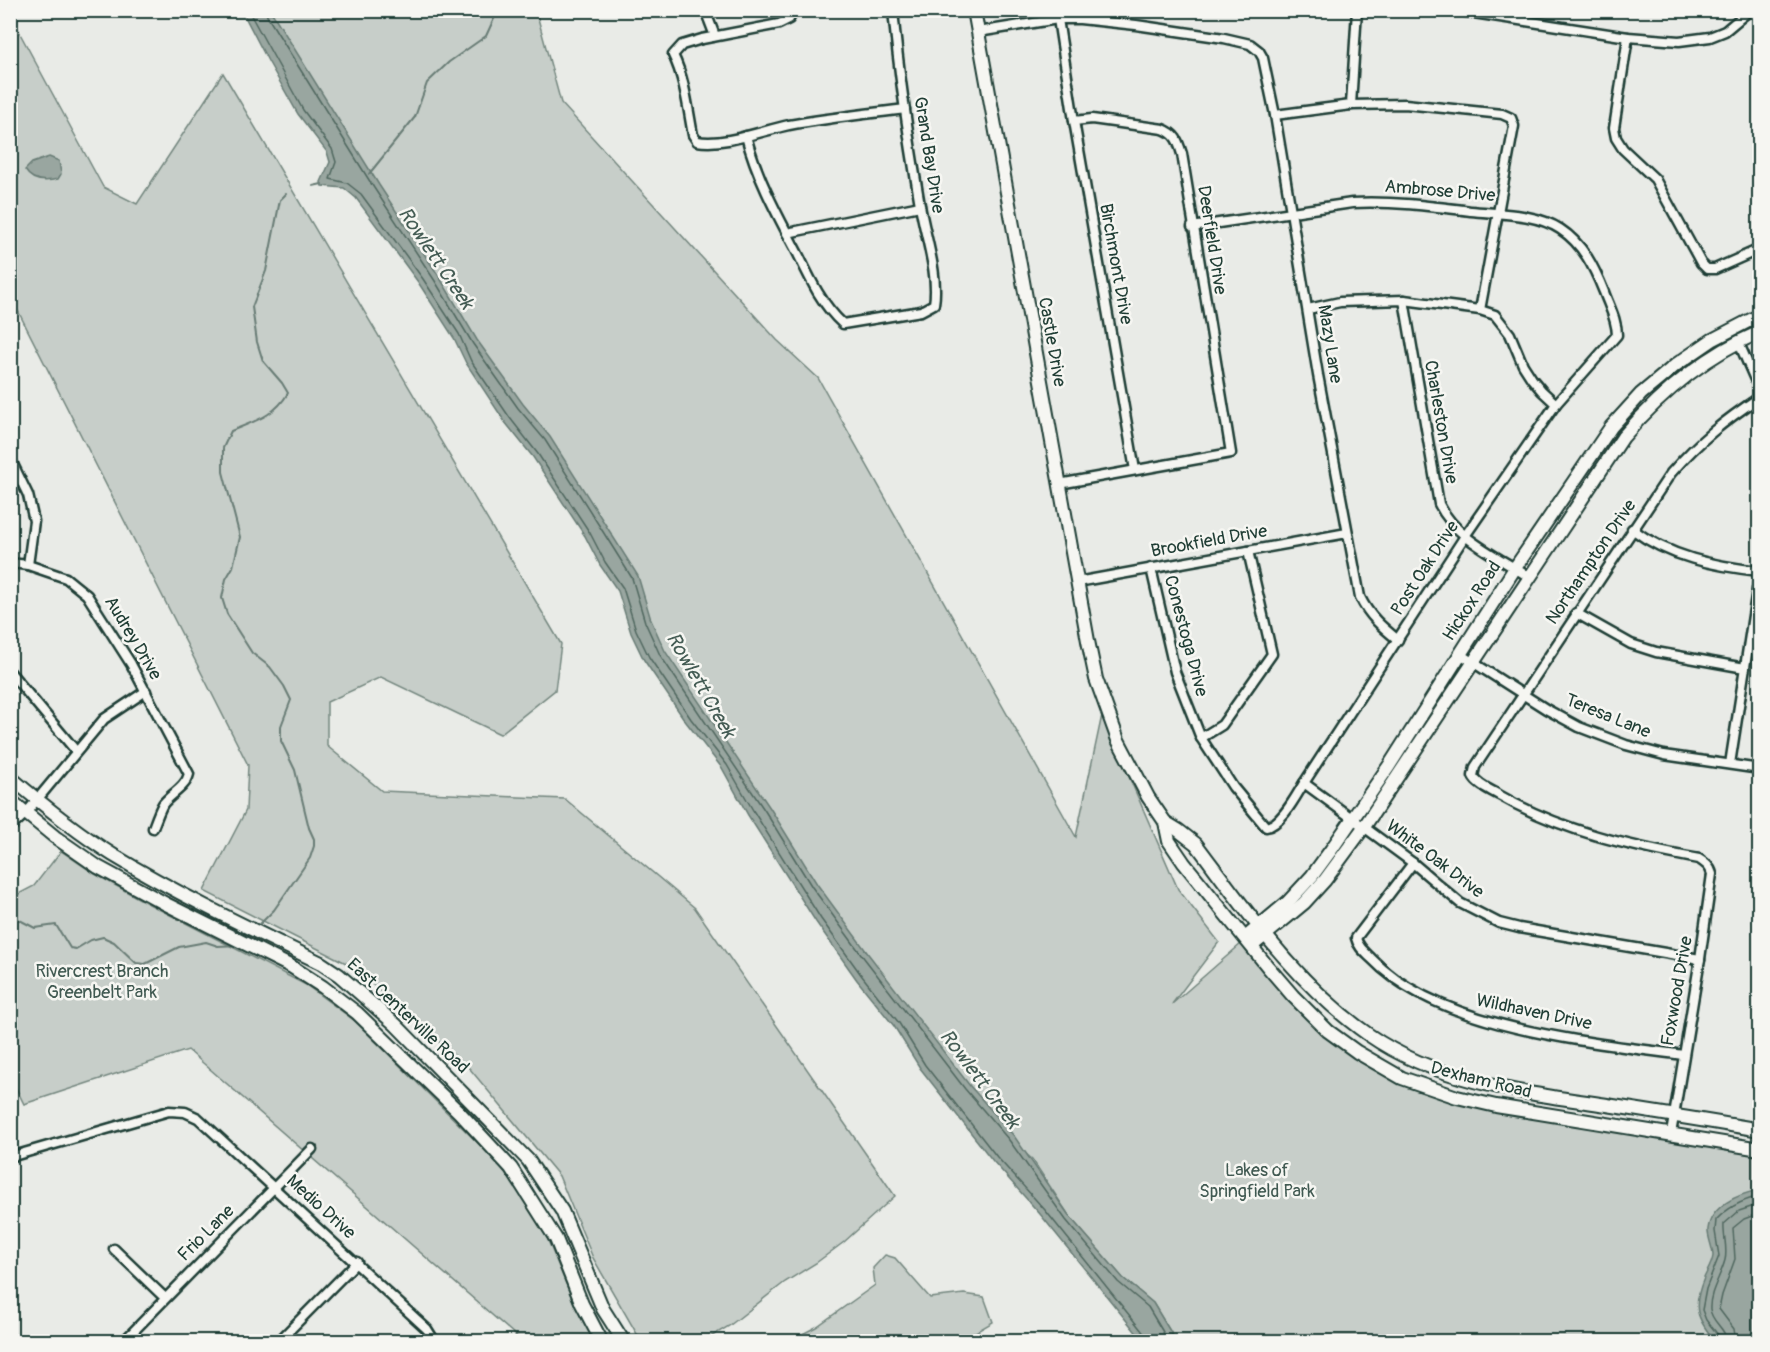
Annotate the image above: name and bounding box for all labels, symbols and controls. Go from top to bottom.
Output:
street label: Grand Bay Drive [908,95,950,215]
street label: Ambrose Drive [1384,175,1496,207]
street label: Deerfield Drive [1192,184,1232,296]
water label: Rowlett Creek [393,202,480,315]
street label: Birchmont Drive [1094,202,1138,326]
street label: Castle Drive [1033,296,1071,389]
street label: Mazy Lane [1312,303,1348,385]
street label: Charleston Drive [1419,359,1463,486]
street label: Northampton Drive [1541,495,1641,629]
street label: Post Oak Drive [1386,516,1464,620]
street label: Brookfield Drive [1149,519,1269,563]
street label: Hickox Road [1438,557,1506,645]
street label: Conestoga Drive [1159,573,1213,699]
street label: Audrey Drive [99,592,167,684]
water label: Rowlett Creek [661,628,742,744]
street label: Teresa Lane [1562,688,1654,744]
street label: White Oak Drive [1381,815,1489,903]
street label: Foxwood Drive [1656,934,1698,1048]
street label: East Centerville Road [342,953,474,1079]
park label: Rivercrest Branch Greenbelt Park [35,960,169,1004]
street label: Wildhaven Drive [1474,989,1594,1036]
water label: Rowlett Creek [935,1024,1026,1135]
street label: Dexham Road [1428,1056,1534,1104]
park label: Lakes of Springfield Park [1199,1159,1315,1203]
street label: Medio Drive [281,1170,361,1244]
street label: Frio Lane [173,1200,239,1266]

